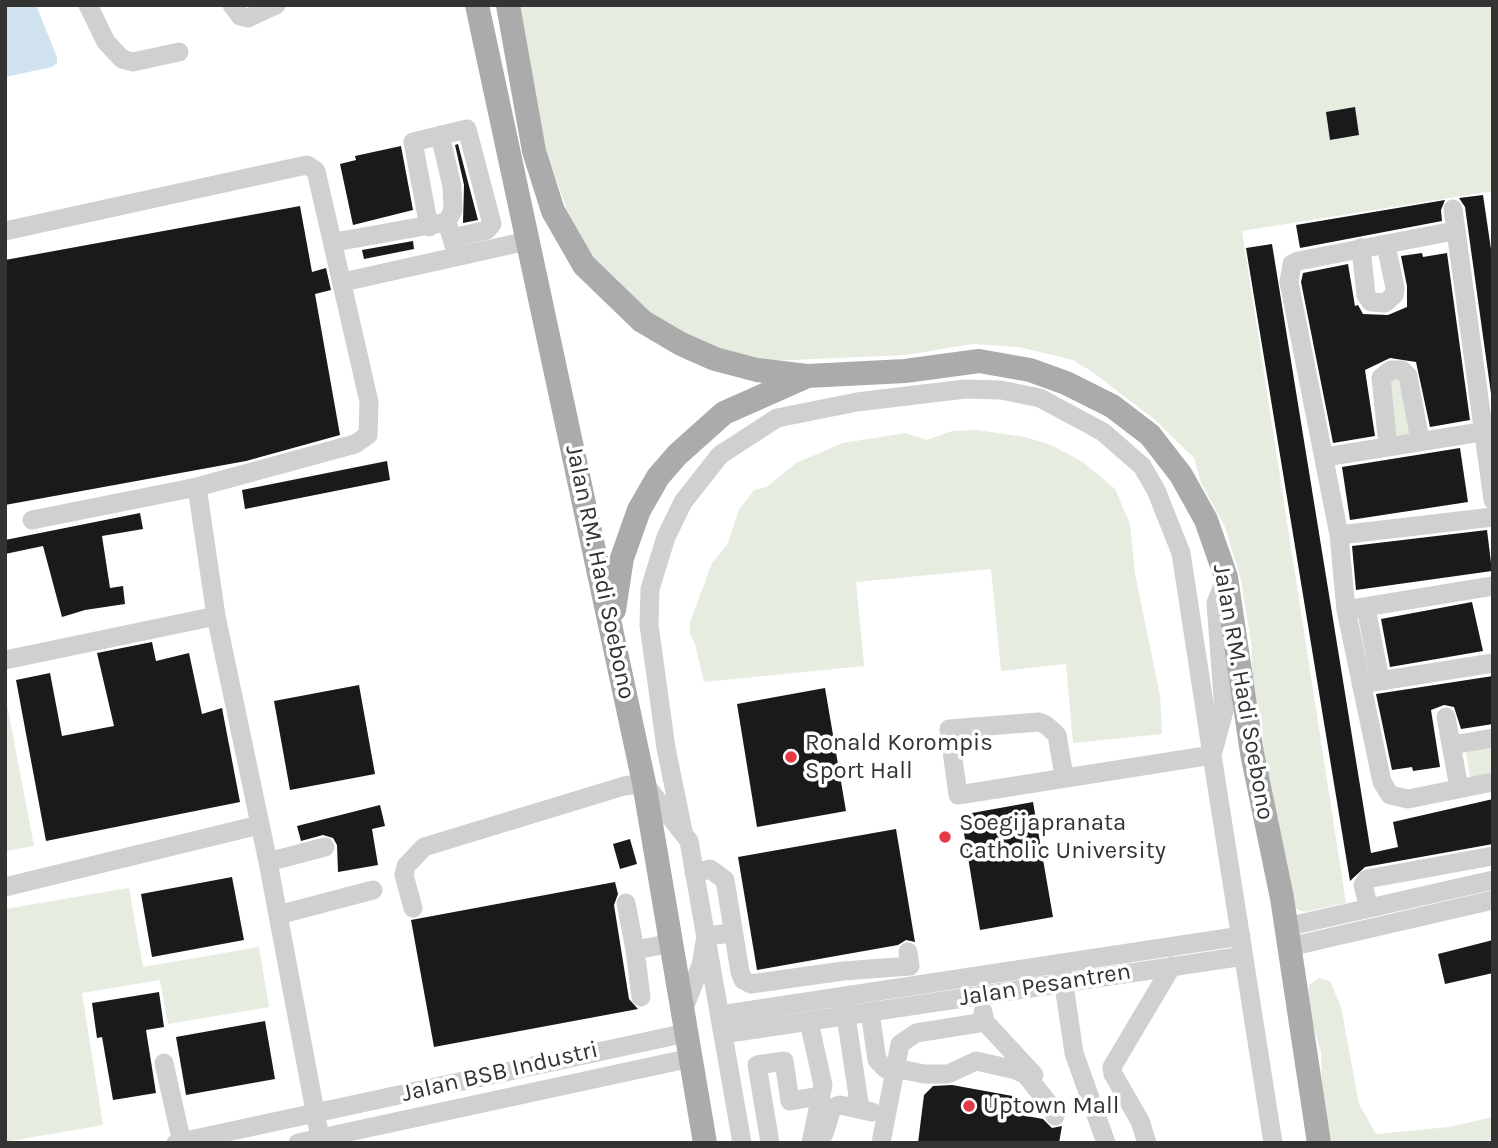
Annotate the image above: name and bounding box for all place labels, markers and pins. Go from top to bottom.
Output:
place label: Ronald Korompis Sport Hall [805,729,993,785]
marker: Ronald Korompis Sport Hall [783,749,799,765]
place label: Soegijapranata Catholic University [959,809,1166,865]
marker: Soegijapranata Catholic University [937,829,953,845]
place label: Uptown Mall [983,1092,1119,1120]
marker: Uptown Mall [961,1098,977,1114]

